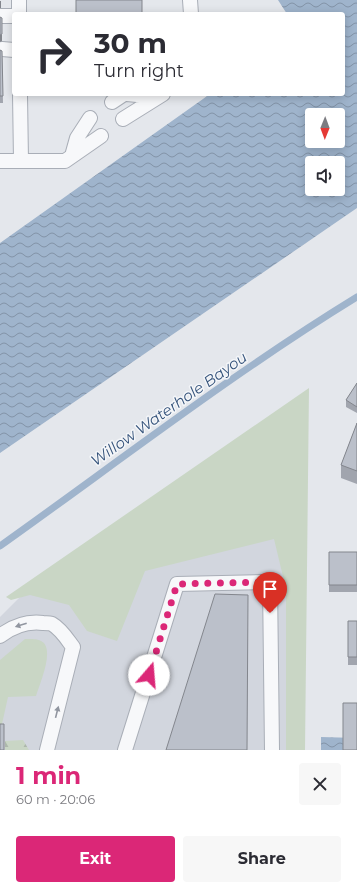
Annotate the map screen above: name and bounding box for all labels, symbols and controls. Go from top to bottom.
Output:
text: 30 m [94,26,167,60]
icon: right [28,28,80,80]
text: Turn right [94,60,184,82]
north arrow [305,108,345,148]
map controls [305,108,345,196]
button: sound [305,156,345,196]
water label: Willow Waterhole Bayou [87,347,250,470]
pin [253,572,287,613]
icon: arrive [259,578,281,600]
one-way arrow [15,622,27,628]
position arrow [128,654,170,696]
one-way arrow [54,706,60,718]
text: 1 min [16,761,81,790]
button: close [299,763,341,805]
text: 60 m · 20:06 [16,791,95,807]
button: Exit [16,836,175,882]
button: Share [183,836,341,882]

